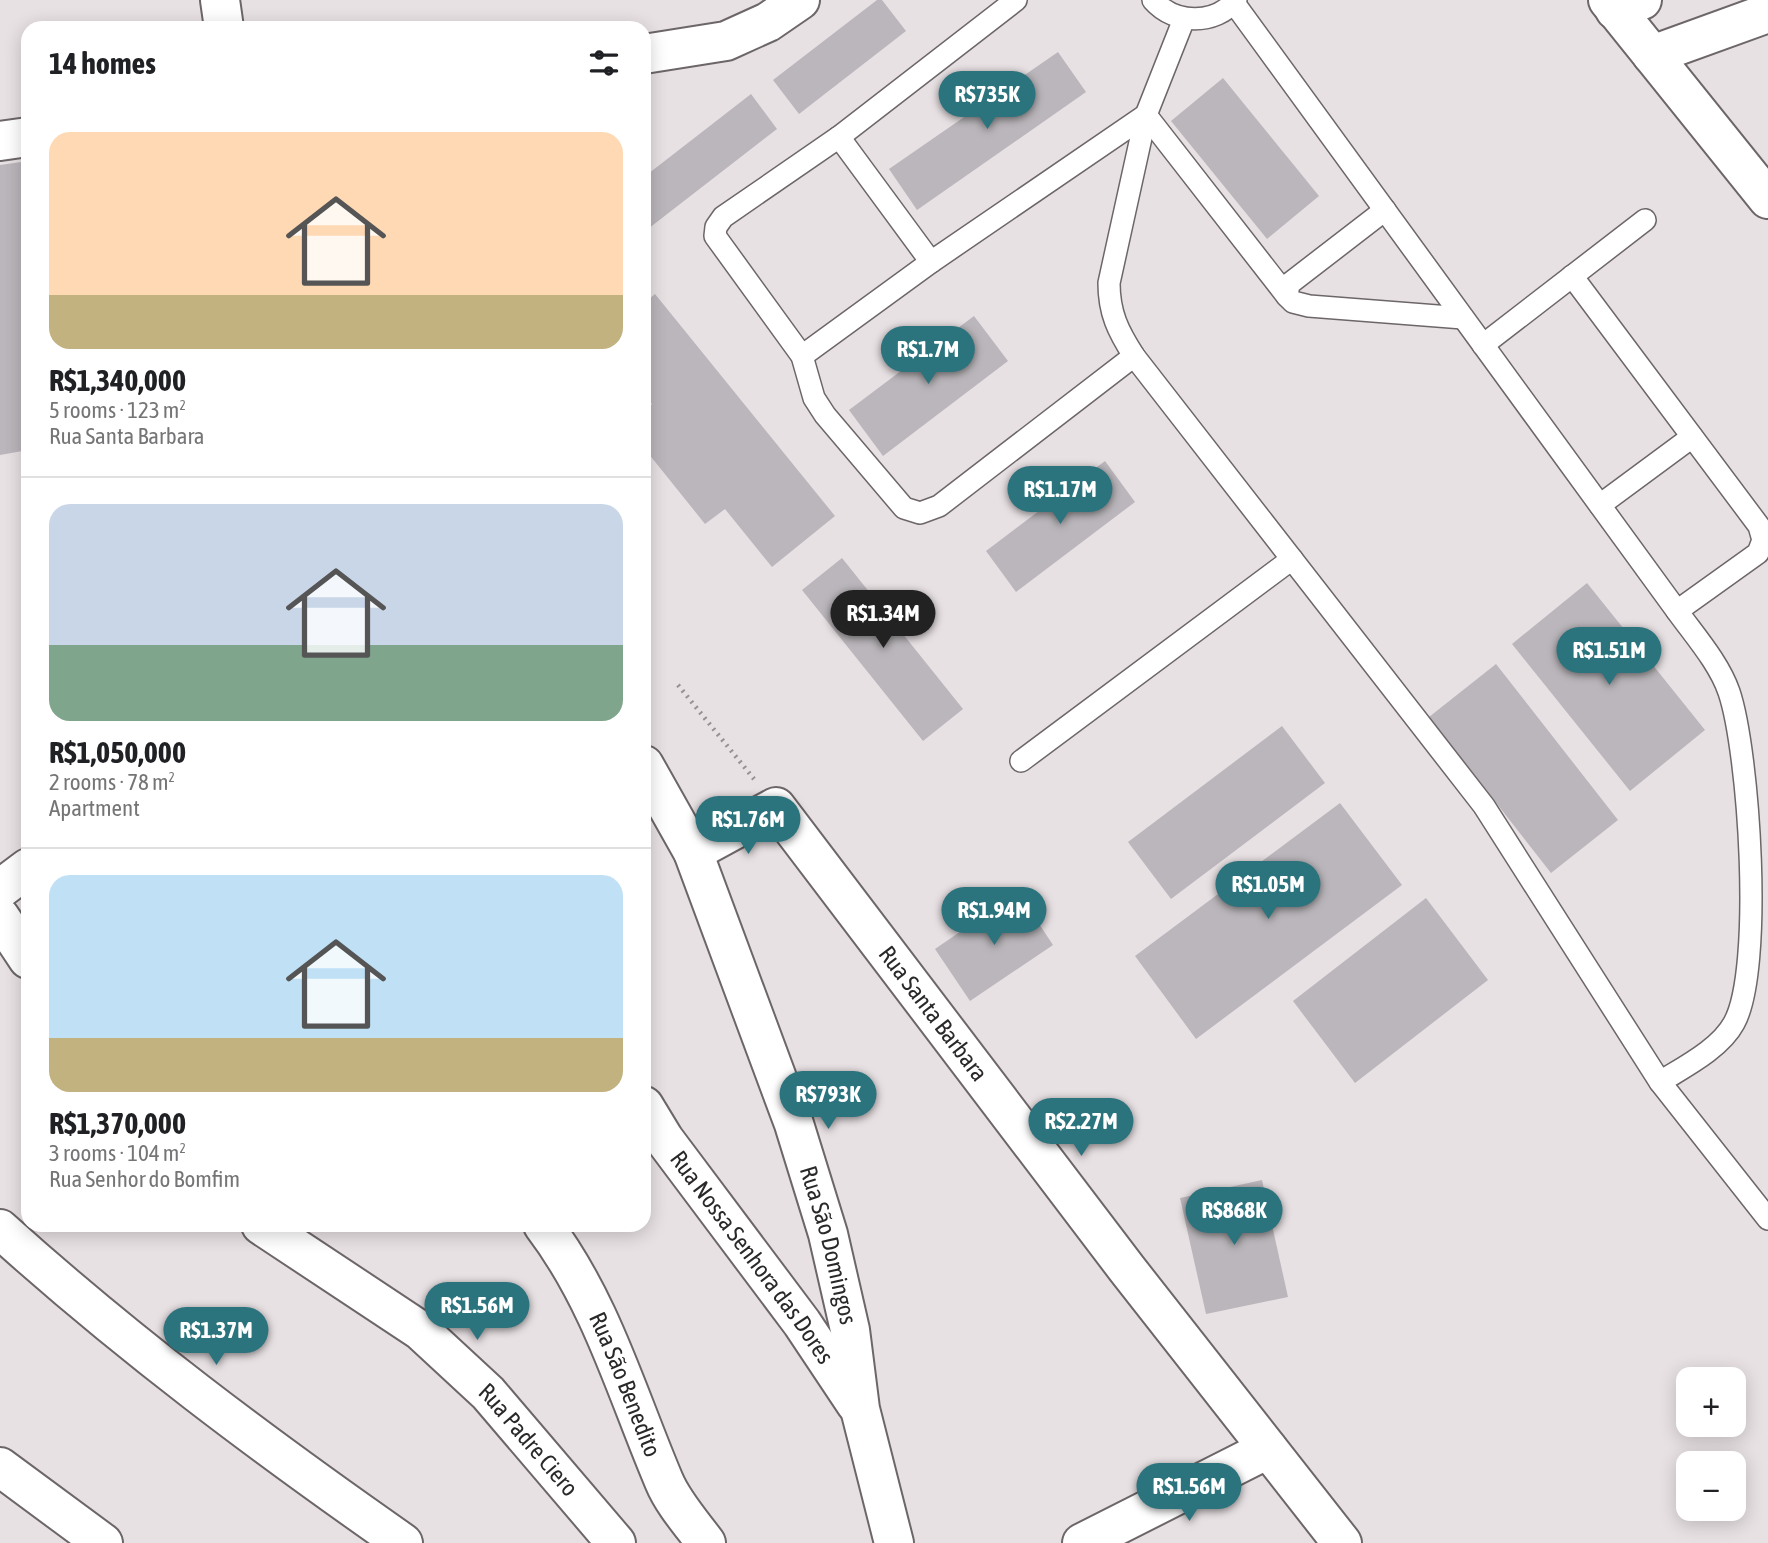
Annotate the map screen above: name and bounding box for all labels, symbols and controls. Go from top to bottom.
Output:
icon: filters [585,44,623,82]
text: 14 homes [49,46,156,80]
pin: R$735K [930,72,1044,131]
text: R$735K [955,81,1019,107]
icon: home [273,178,399,304]
pin: R$1.7M [871,326,985,386]
text: R$1.7M [897,336,959,362]
text: R$1,340,000 [49,363,186,397]
text: 5 rooms · 123 m² [49,397,186,423]
text: Rua Santa Barbara [49,423,204,449]
pin: R$1.17M [995,466,1125,526]
text: R$1.17M [1023,476,1097,502]
icon: home [273,550,399,676]
pin: R$1.34M [818,590,948,650]
text: R$1.34M [846,600,920,626]
pin: R$1.51M [1544,628,1674,687]
text: R$1.51M [1572,637,1646,663]
text: R$1,050,000 [49,735,186,769]
text: 2 rooms · 78 m² [49,769,175,795]
text: Apartment [49,795,140,821]
pin: R$1.76M [683,796,813,856]
text: R$1.76M [711,806,785,832]
pin: R$1.05M [1203,862,1333,921]
text: R$1.05M [1231,871,1305,897]
pin: R$1.94M [929,888,1059,947]
text: R$1.94M [957,897,1031,923]
icon: home [273,921,399,1047]
street label: Rua Santa Barbara [874,941,993,1086]
pin: R$793K [771,1072,885,1131]
text: R$793K [796,1081,860,1107]
pin: R$2.27M [1016,1098,1146,1158]
text: R$1,370,000 [49,1106,186,1140]
text: R$2.27M [1044,1108,1118,1134]
text: 3 rooms · 104 m² [49,1140,186,1166]
street label: Rua Nossa Senhora das Dores [665,1146,839,1368]
street label: Rua São Domingos [795,1163,862,1327]
text: Rua Senhor do Bomfim [49,1166,240,1192]
pin: R$868K [1177,1188,1291,1247]
text: R$868K [1202,1197,1266,1223]
pin: R$1.56M [412,1282,542,1342]
text: R$1.56M [440,1292,514,1318]
pin: R$1.37M [151,1308,281,1367]
street label: Rua São Benedito [584,1308,667,1461]
text: R$1.37M [179,1317,253,1343]
map controls [1676,1367,1746,1521]
button: + [1676,1367,1746,1437]
street label: Rua Padre Ciero [474,1378,584,1501]
button: − [1676,1451,1746,1521]
pin: R$1.56M [1124,1464,1254,1523]
text: R$1.56M [1152,1473,1226,1499]

